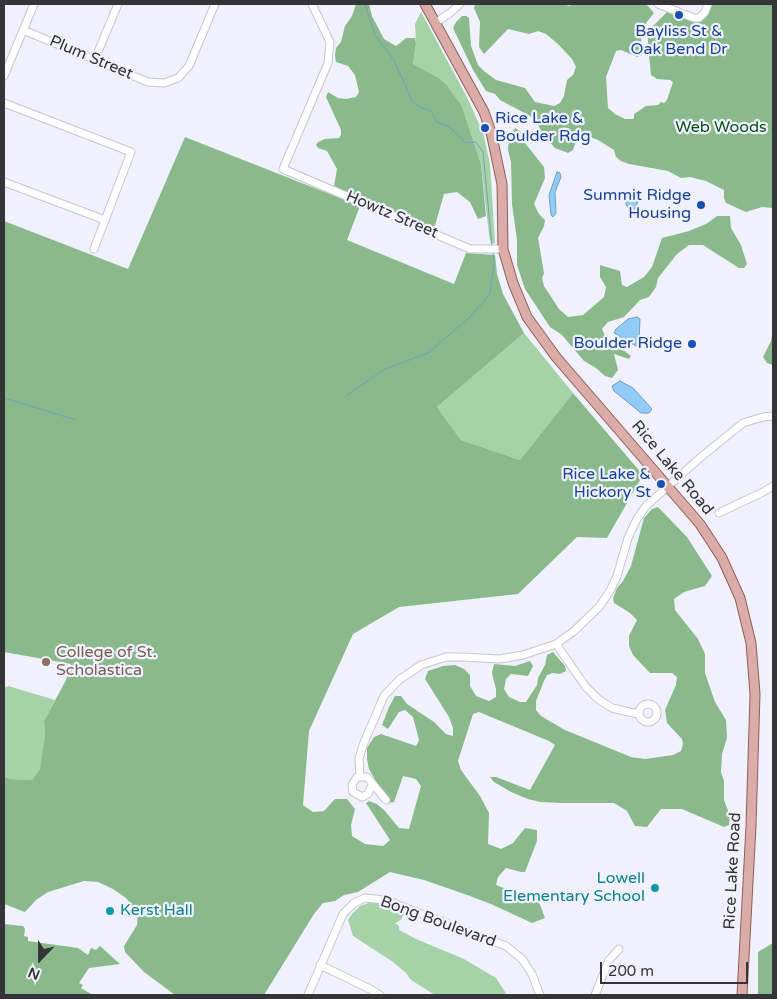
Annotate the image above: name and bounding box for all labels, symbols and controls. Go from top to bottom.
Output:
marker: Bayliss St & Oak Bend Dr [673,9,685,21]
place label: Bayliss St & Oak Bend Dr [631,22,727,60]
street label: Plum Street [46,32,136,84]
place label: Rice Lake & Boulder Rdg [495,109,590,147]
park label: Web Woods [675,118,767,138]
marker: Rice Lake & Boulder Rdg [479,122,491,134]
place label: Summit Ridge Housing [583,186,691,224]
street label: Howtz Street [343,187,441,243]
marker: Summit Ridge Housing [695,199,707,211]
place label: Boulder Ridge [573,334,682,354]
marker: Boulder Ridge [686,338,698,350]
street label: Rice Lake Road [627,417,717,519]
place label: Rice Lake & Hickory St [562,465,651,503]
marker: Rice Lake & Hickory St [655,478,667,490]
place label: College of St. Scholastica [56,643,157,681]
marker: College of St. Scholastica [40,656,52,668]
street label: Rice Lake Road [720,812,746,930]
place label: Lowell Elementary School [503,869,645,907]
marker: Lowell Elementary School [649,882,661,894]
street label: Bong Boulevard [378,892,498,952]
place label: Kerst Hall [120,901,193,921]
marker: Kerst Hall [104,905,116,917]
north arrow [15,934,65,984]
scale bar [602,952,750,984]
text: 200 m [608,962,654,980]
text: N [26,963,43,983]

